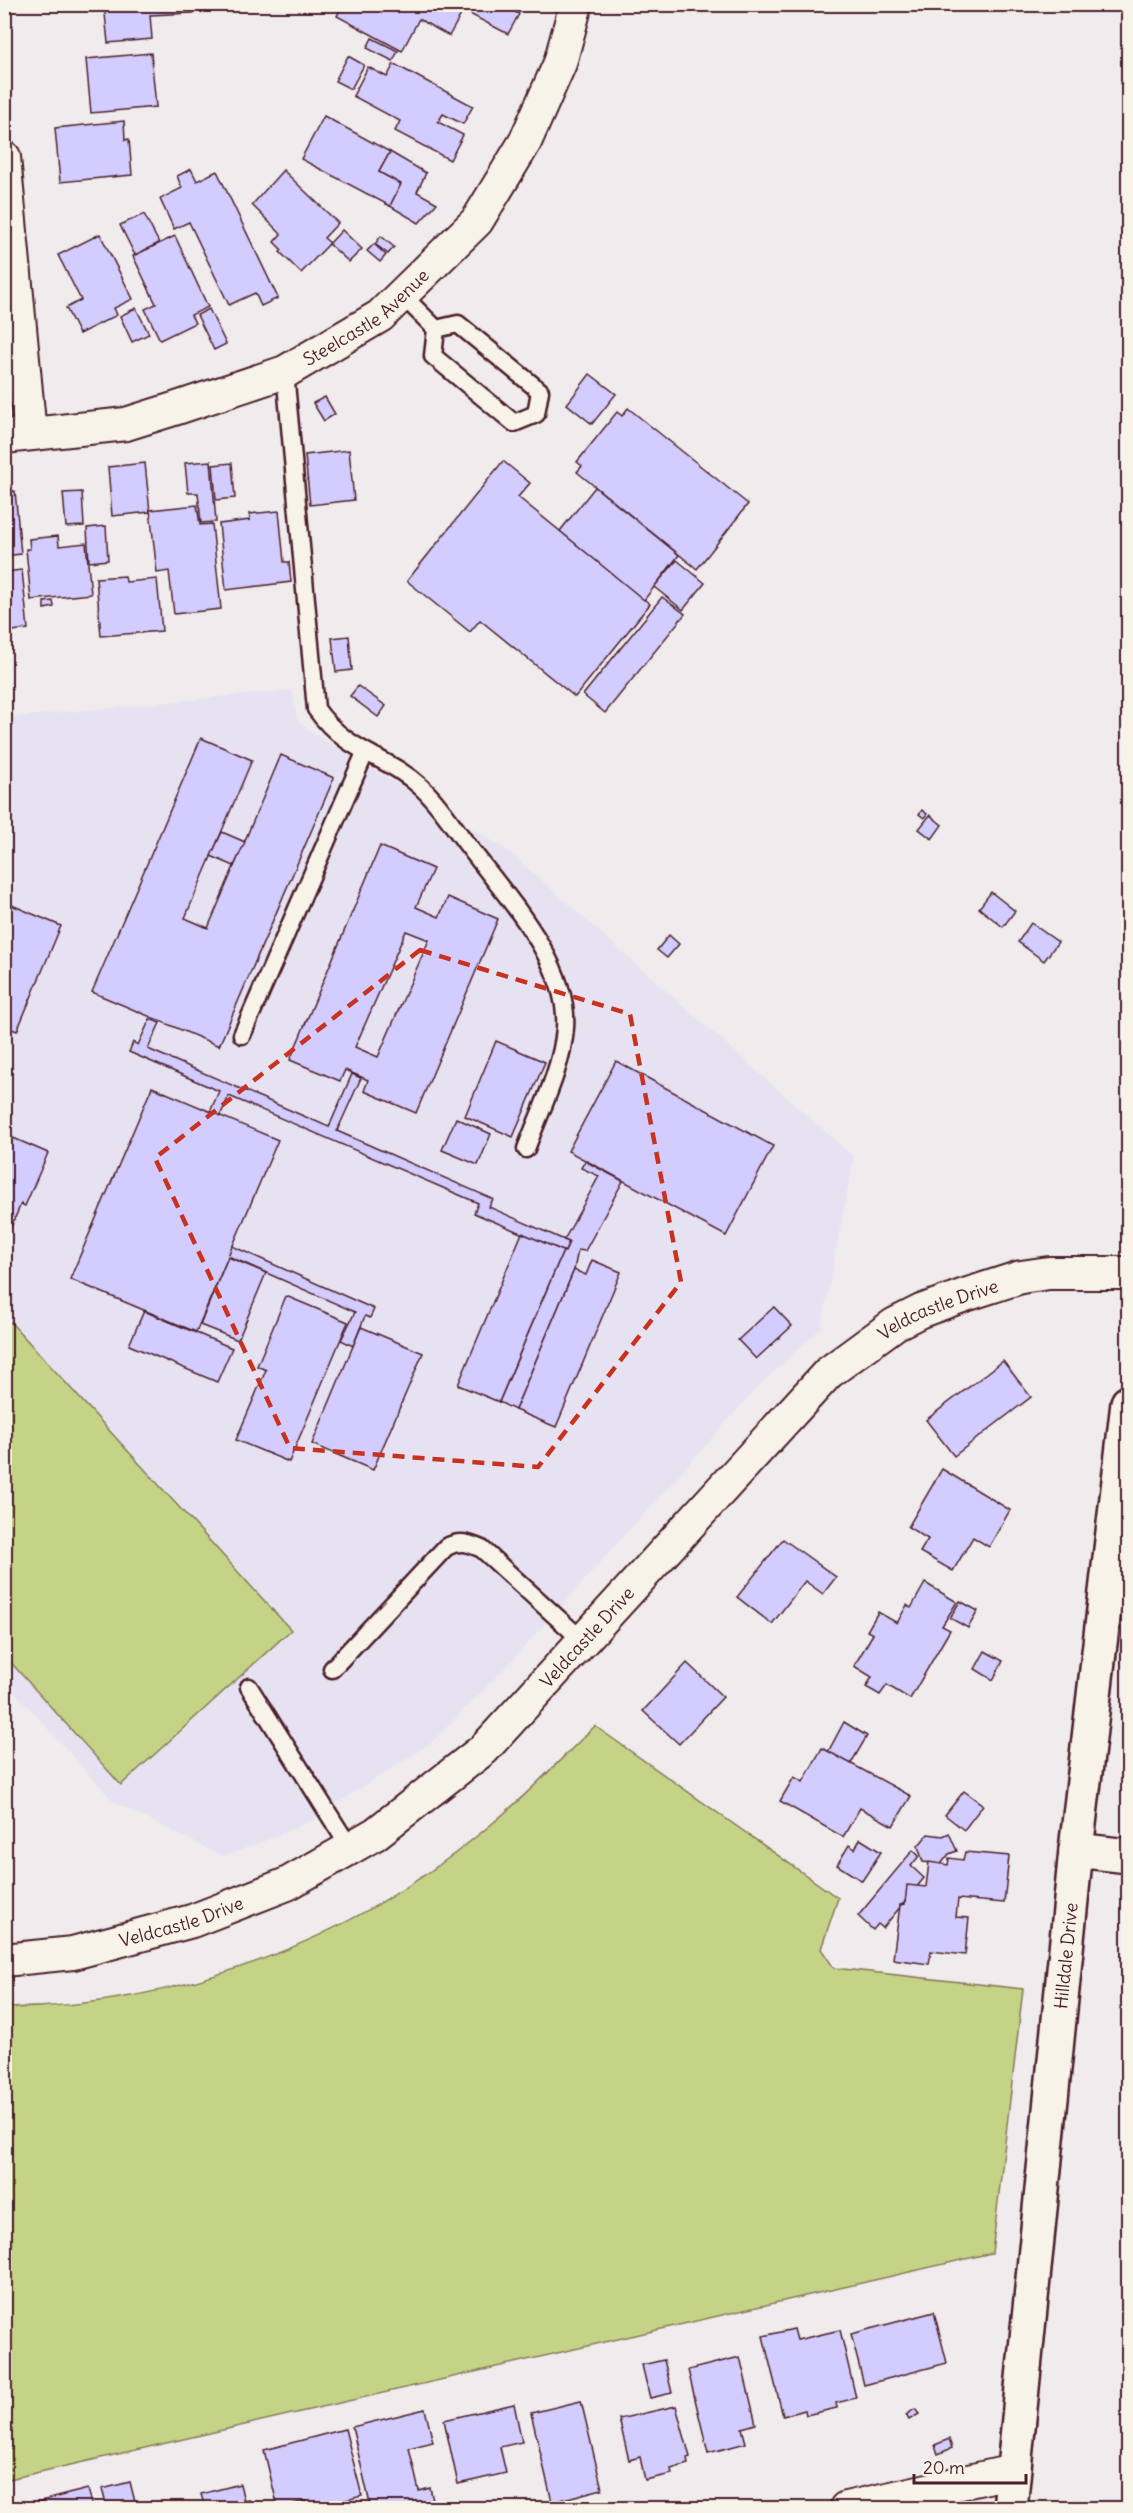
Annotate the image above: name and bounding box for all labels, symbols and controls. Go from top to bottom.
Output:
street label: Steelcastle Avenue [299,264,433,370]
street label: Veldcastle Drive [873,1274,1001,1345]
street label: Veldcastle Drive [535,1581,639,1692]
street label: Veldcastle Drive [116,1891,246,1952]
street label: Hilldale Drive [1049,1902,1082,2010]
scale bar [914,2447,1026,2485]
text: 20 m [923,2456,965,2479]

